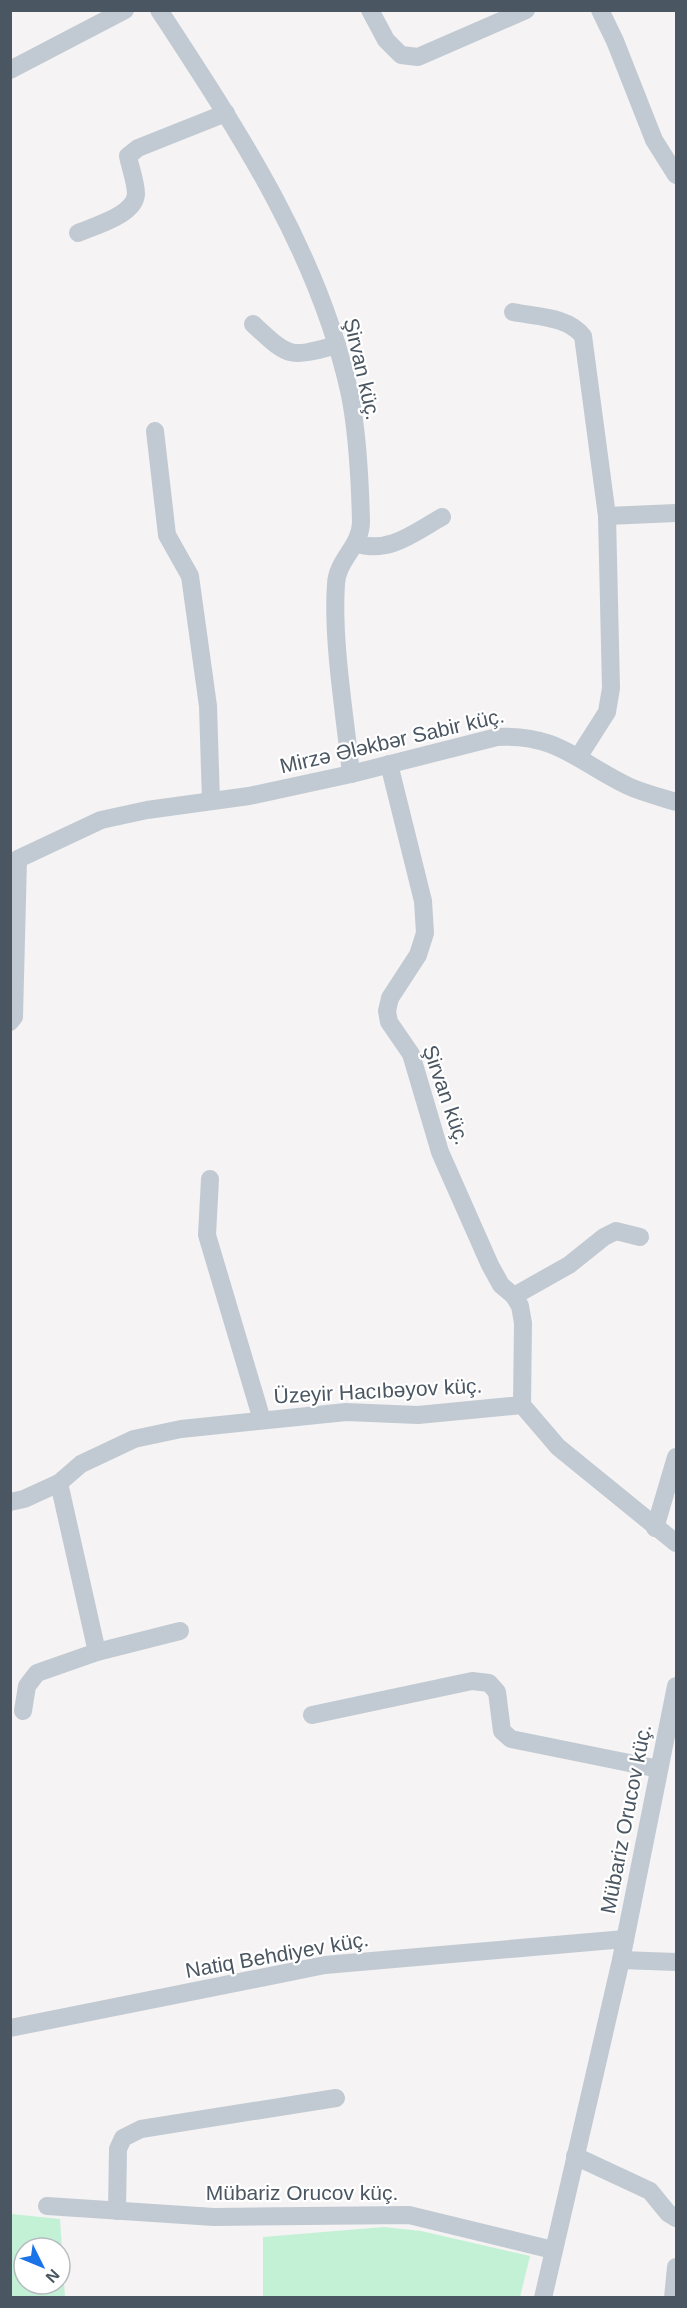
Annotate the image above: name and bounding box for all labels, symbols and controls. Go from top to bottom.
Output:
street label: Şirvan küç. [340,316,385,422]
street label: Mirzə Ələkbər Sabir küç. [278,704,506,778]
street label: Şirvan küç. [419,1042,474,1148]
street label: Üzeyir Hacıbəyov küç. [273,1374,483,1407]
street label: Mübariz Orucov küç. [596,1722,655,1916]
street label: Natiq Behdiyev küç. [184,1927,370,1982]
street label: Mübariz Orucov küç. [206,2181,398,2204]
north arrow [12,2236,72,2296]
text: N [42,2266,63,2286]

